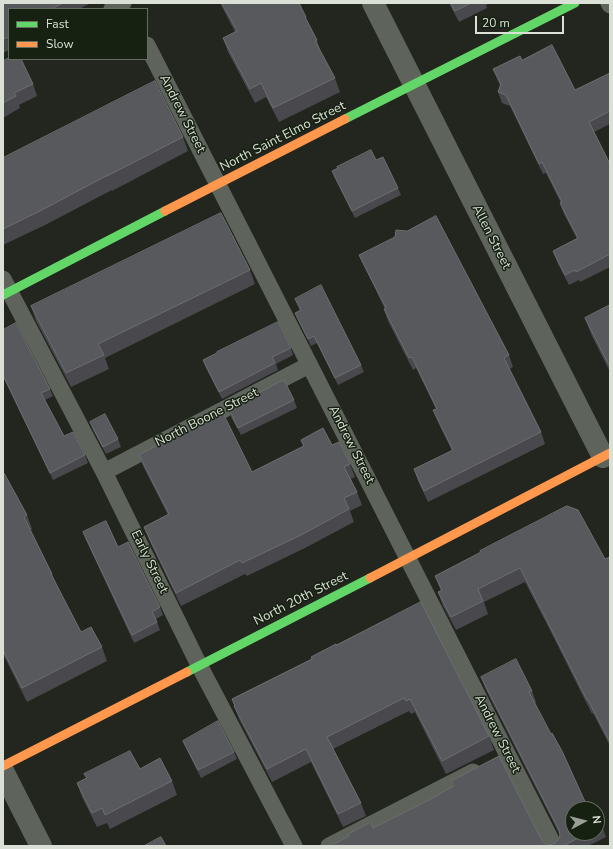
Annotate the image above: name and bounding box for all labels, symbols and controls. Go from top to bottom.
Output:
legend [8,8,148,60]
scale bar [477,8,566,34]
text: 20 m [482,15,510,31]
text: Fast [46,16,69,32]
text: Slow [46,36,74,52]
street label: Andrew Street [156,72,208,156]
street label: North Saint Elmo Street [218,99,348,175]
street label: Allen Street [468,202,514,272]
street label: North Boone Street [153,385,261,451]
street label: Andrew Street [325,403,377,487]
street label: Early Street [127,528,171,596]
street label: North 20th Street [251,569,351,629]
street label: Andrew Street [471,692,523,776]
north arrow [565,801,605,841]
text: N [588,815,604,825]

